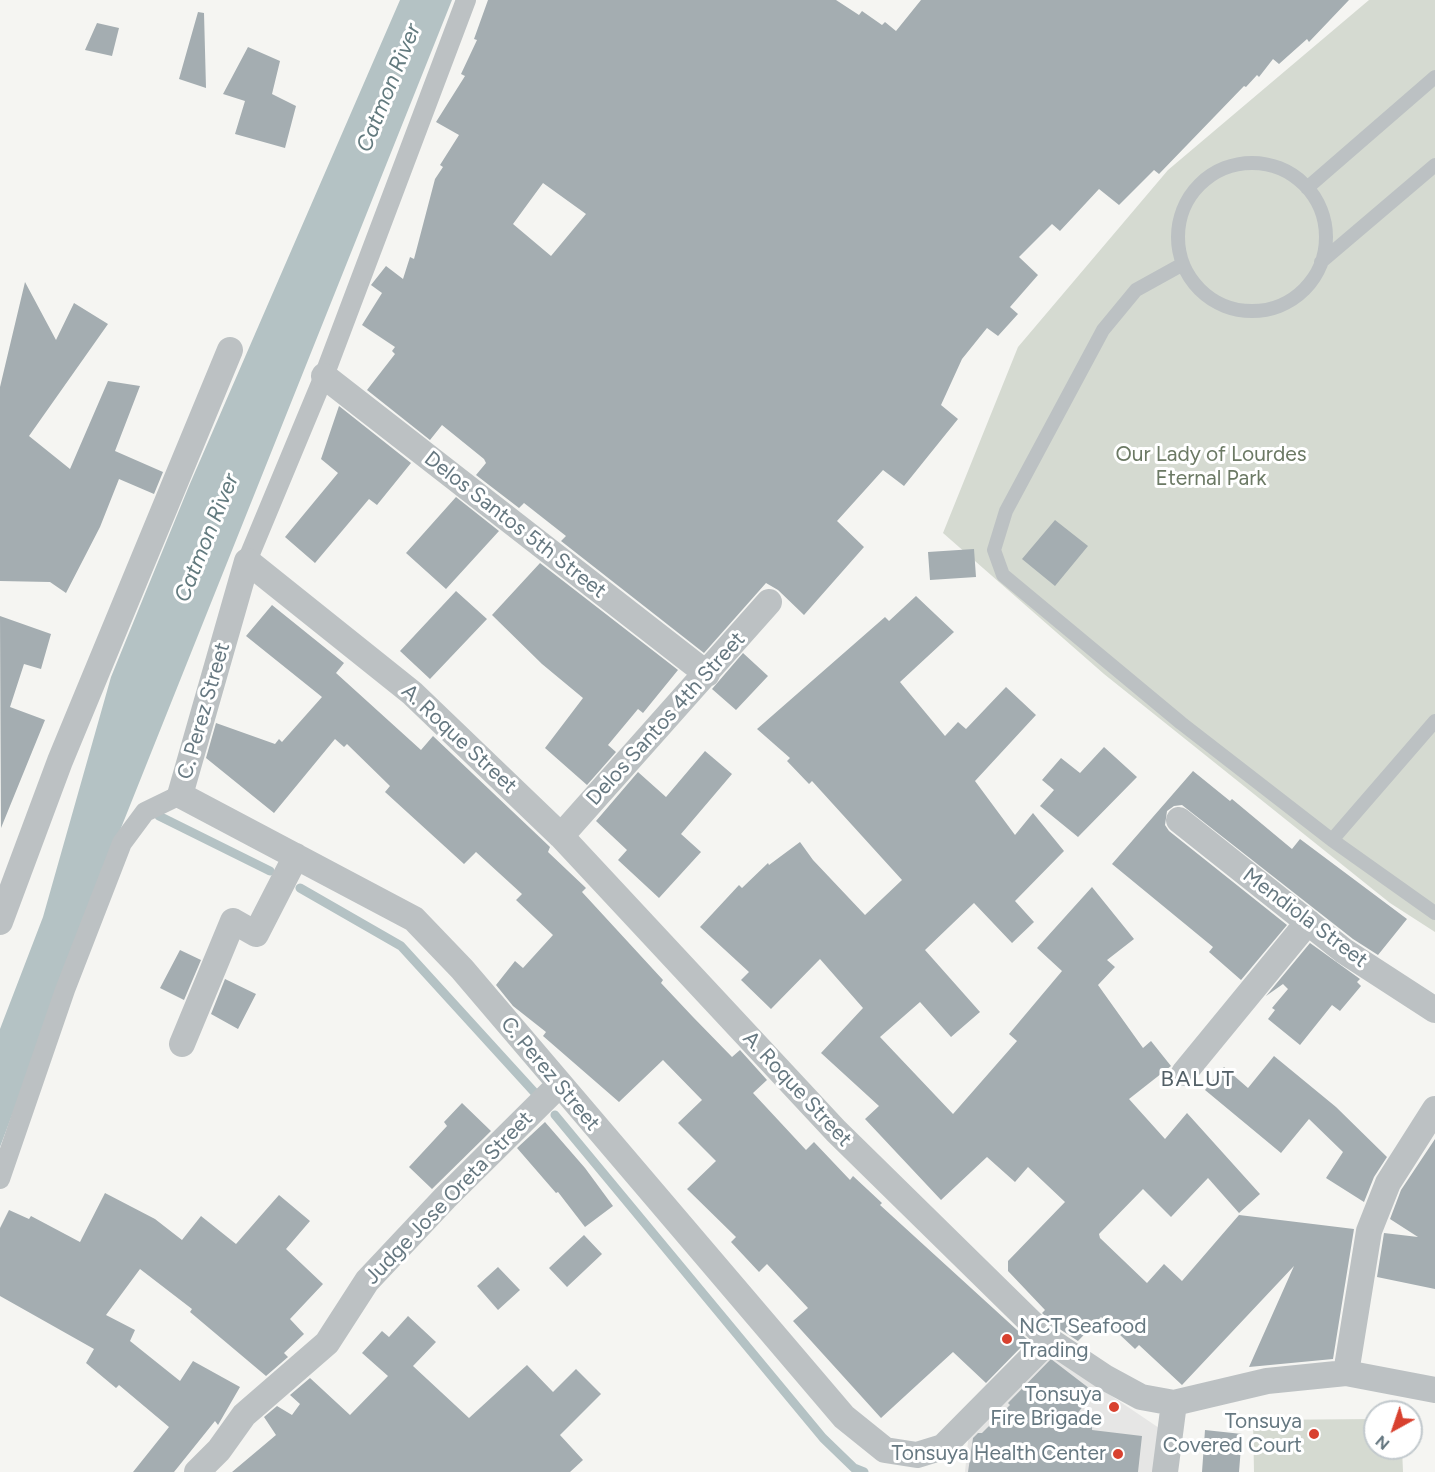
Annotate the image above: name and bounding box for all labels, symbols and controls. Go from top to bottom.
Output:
water label: Catmon River [351,20,427,156]
park label: Our Lady of Lourdes Eternal Park [1115,442,1307,492]
street label: Delos Santos 5th Street [419,446,611,604]
water label: Catmon River [169,470,245,606]
street label: Delos Santos 4th Street [581,627,751,811]
street label: C. Perez Street [172,640,236,782]
street label: A. Roque Street [396,679,522,799]
street label: Mendiola Street [1238,863,1372,973]
street label: C. Perez Street [495,1012,605,1136]
street label: A. Roque Street [737,1026,857,1152]
district label: BALUT [1161,1067,1235,1093]
street label: Judge Jose Oreta Street [360,1106,538,1290]
place label: NCT Seafood Trading [1019,1314,1147,1364]
marker: NCT Seafood Trading [1000,1332,1014,1346]
place label: Tonsuya Fire Brigade [990,1382,1102,1432]
marker: Tonsuya Fire Brigade [1107,1400,1121,1414]
north arrow [1363,1400,1423,1460]
place label: Tonsuya Covered Court [1163,1409,1302,1459]
marker: Tonsuya Covered Court [1307,1427,1321,1441]
text: N [1372,1431,1393,1454]
place label: Tonsuya Health Center [891,1441,1106,1467]
marker: Tonsuya Health Center [1111,1447,1125,1461]

